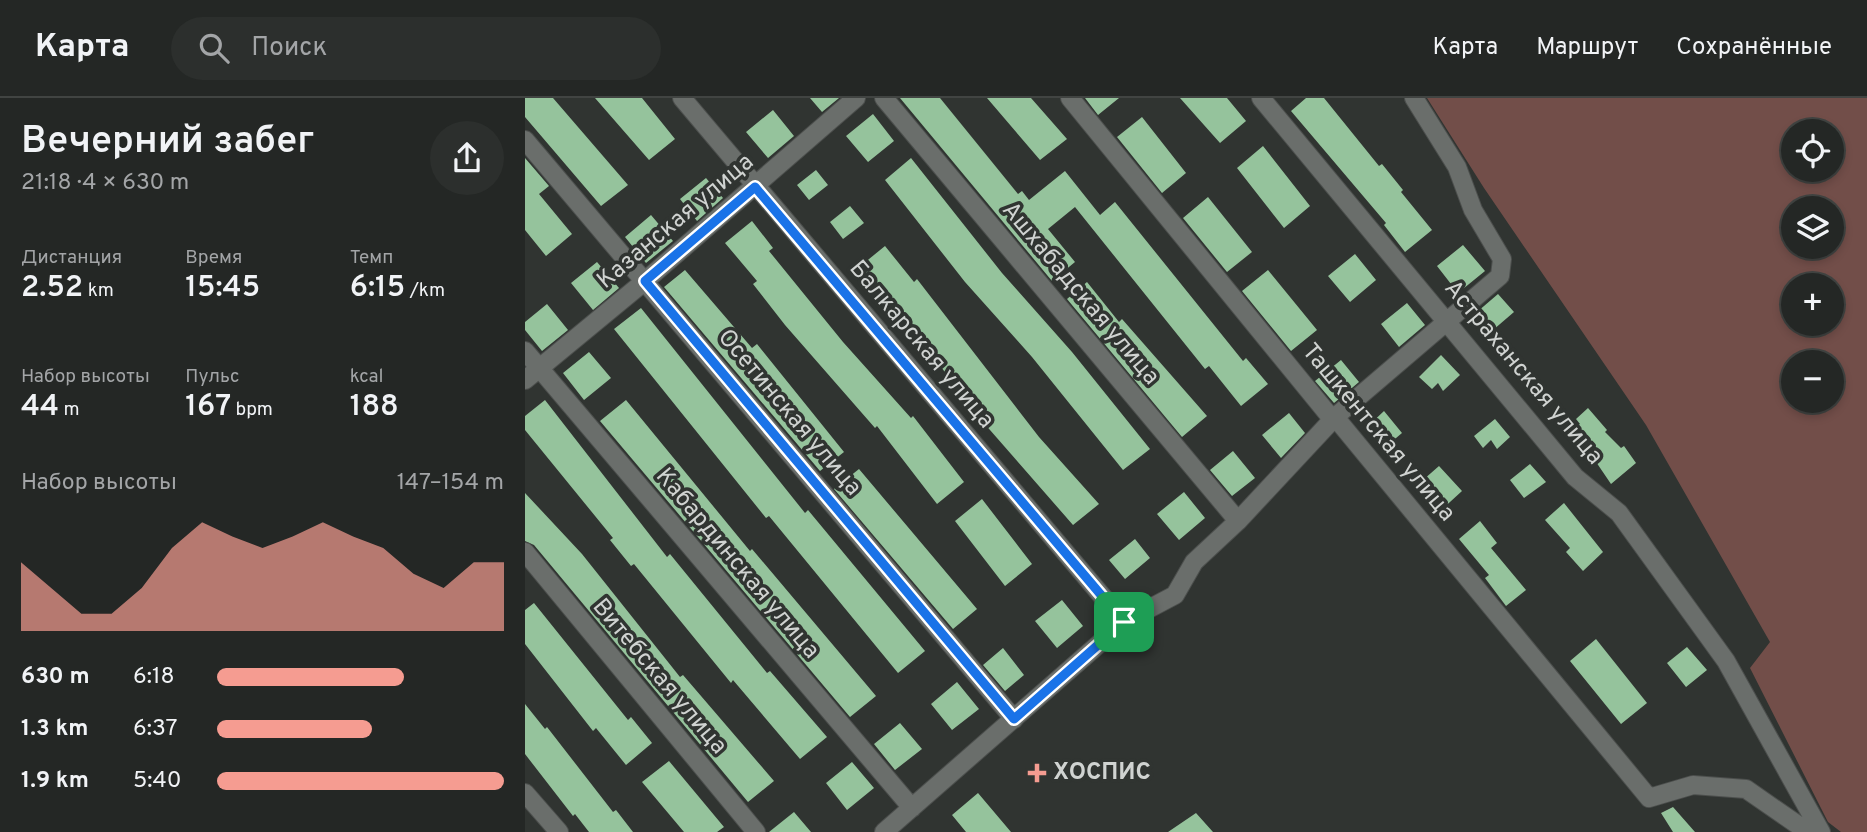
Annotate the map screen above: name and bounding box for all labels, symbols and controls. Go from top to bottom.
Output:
search box [171,17,661,80]
text: Карта [35,27,129,69]
icon: search [195,29,233,67]
text: Поиск [251,32,327,65]
text: Карта [1432,33,1498,63]
text: Маршрут [1536,33,1638,63]
text: Сохранённые [1676,33,1832,63]
text: Вечерний забег [21,118,314,167]
map controls [1781,119,1844,413]
button: locate [1781,119,1844,182]
button: share [430,121,504,195]
street label: Казанская улица [592,148,760,296]
text: 21:18 · 4 × 630 m [21,169,189,198]
street label: Ашхабадская улица [995,196,1165,392]
button: layers [1781,196,1844,259]
text: Дистанция [21,246,122,270]
text: Время [185,246,242,270]
text: Темп [350,246,393,270]
street label: Балкарская улица [842,255,1000,435]
text: 2.52 [21,270,83,307]
text: 15:45 [185,270,260,307]
text: 6:15 [350,270,405,307]
button: + [1781,273,1844,336]
street label: Астраханская улица [1437,274,1609,472]
text: km [83,279,114,303]
text: /km [405,279,445,303]
street label: Осетинская улица [710,323,868,503]
street label: Ташкентская улица [1295,338,1461,528]
button: − [1781,350,1844,413]
text: Набор высоты [21,365,150,389]
text: Пульс [185,365,239,389]
text: kcal [350,365,383,389]
text: 44 [21,389,59,426]
text: 167 [185,389,231,426]
text: 188 [350,389,399,426]
text: m [59,398,80,422]
text: bpm [231,398,273,422]
street label: Кабардинская улица [648,463,826,665]
text: Набор высоты [21,469,177,498]
text: 147–154 m [397,469,504,498]
pin [1094,592,1154,652]
street label: Витебская улица [585,593,733,761]
icon: arrive [1105,603,1143,641]
text: 630 m [21,663,90,692]
text: 6:18 [133,663,175,692]
text: 1.3 km [21,715,88,744]
text: 6:37 [133,715,178,744]
place label: ХОСПИС [1053,758,1151,788]
marker: ХОСПИС [1027,763,1047,783]
text: 1.9 km [21,767,89,796]
text: 5:40 [133,767,182,796]

